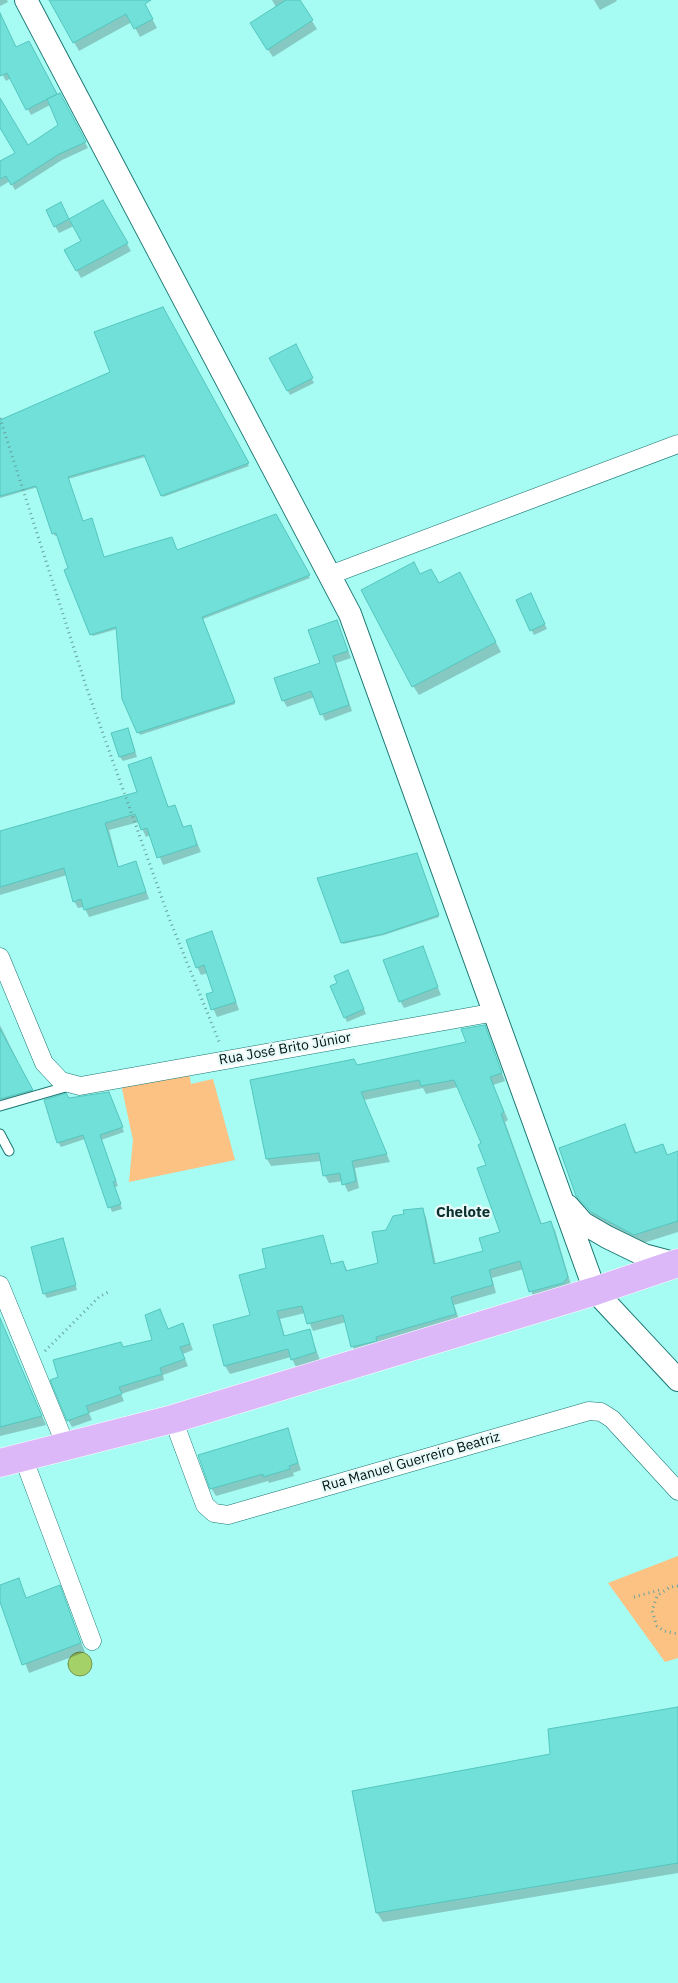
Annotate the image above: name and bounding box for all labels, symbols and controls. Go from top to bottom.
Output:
street label: Rua José Brito Júnior [218,1029,352,1069]
district label: Chelote [436,1204,490,1222]
street label: Rua Manuel Guerreiro Beatriz [320,1428,502,1496]

